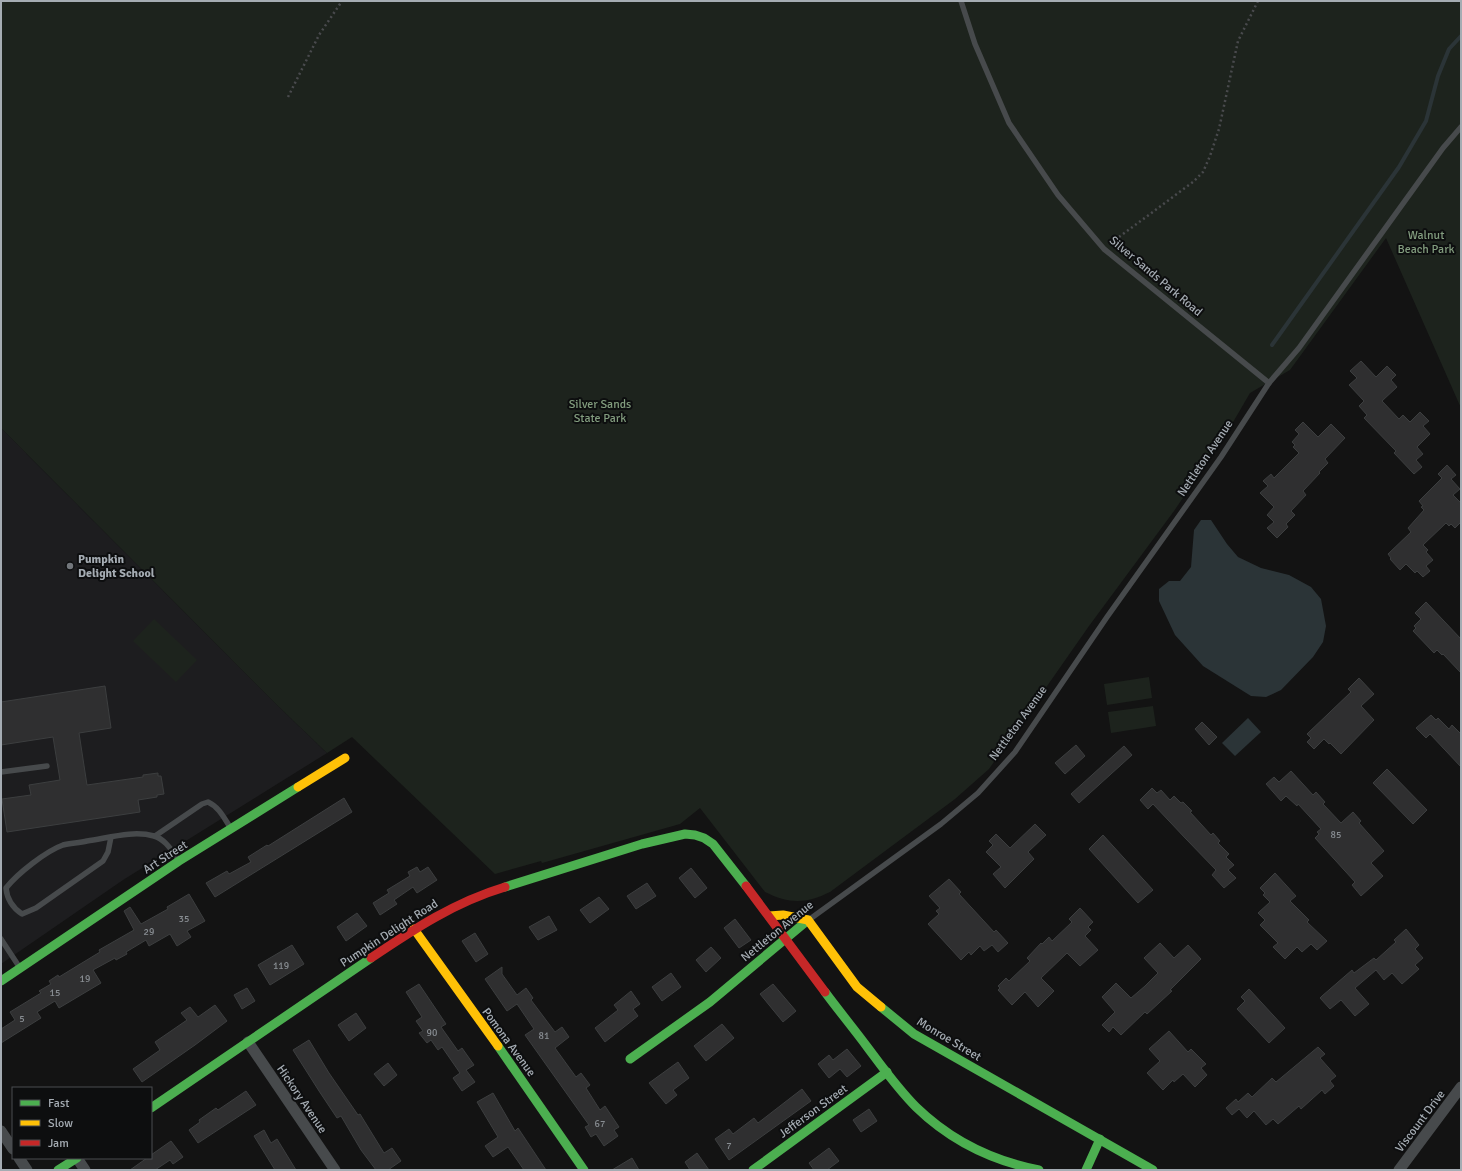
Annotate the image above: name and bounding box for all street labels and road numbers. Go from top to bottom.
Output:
street label: Silver Sands Park Road [1106,233,1205,320]
street label: Nettleton Avenue [1174,417,1237,499]
street label: Nettleton Avenue [986,683,1051,764]
street label: Art Street [140,837,190,877]
street label: Pumpkin Delight Road [338,896,441,971]
street label: Nettleton Avenue [738,898,817,965]
street label: Pomona Avenue [479,1005,539,1080]
street label: Monroe Street [914,1014,984,1065]
street label: Hickory Avenue [273,1062,330,1136]
street label: Jefferson Street [776,1081,851,1141]
street label: Viscount Drive [1392,1087,1449,1155]

